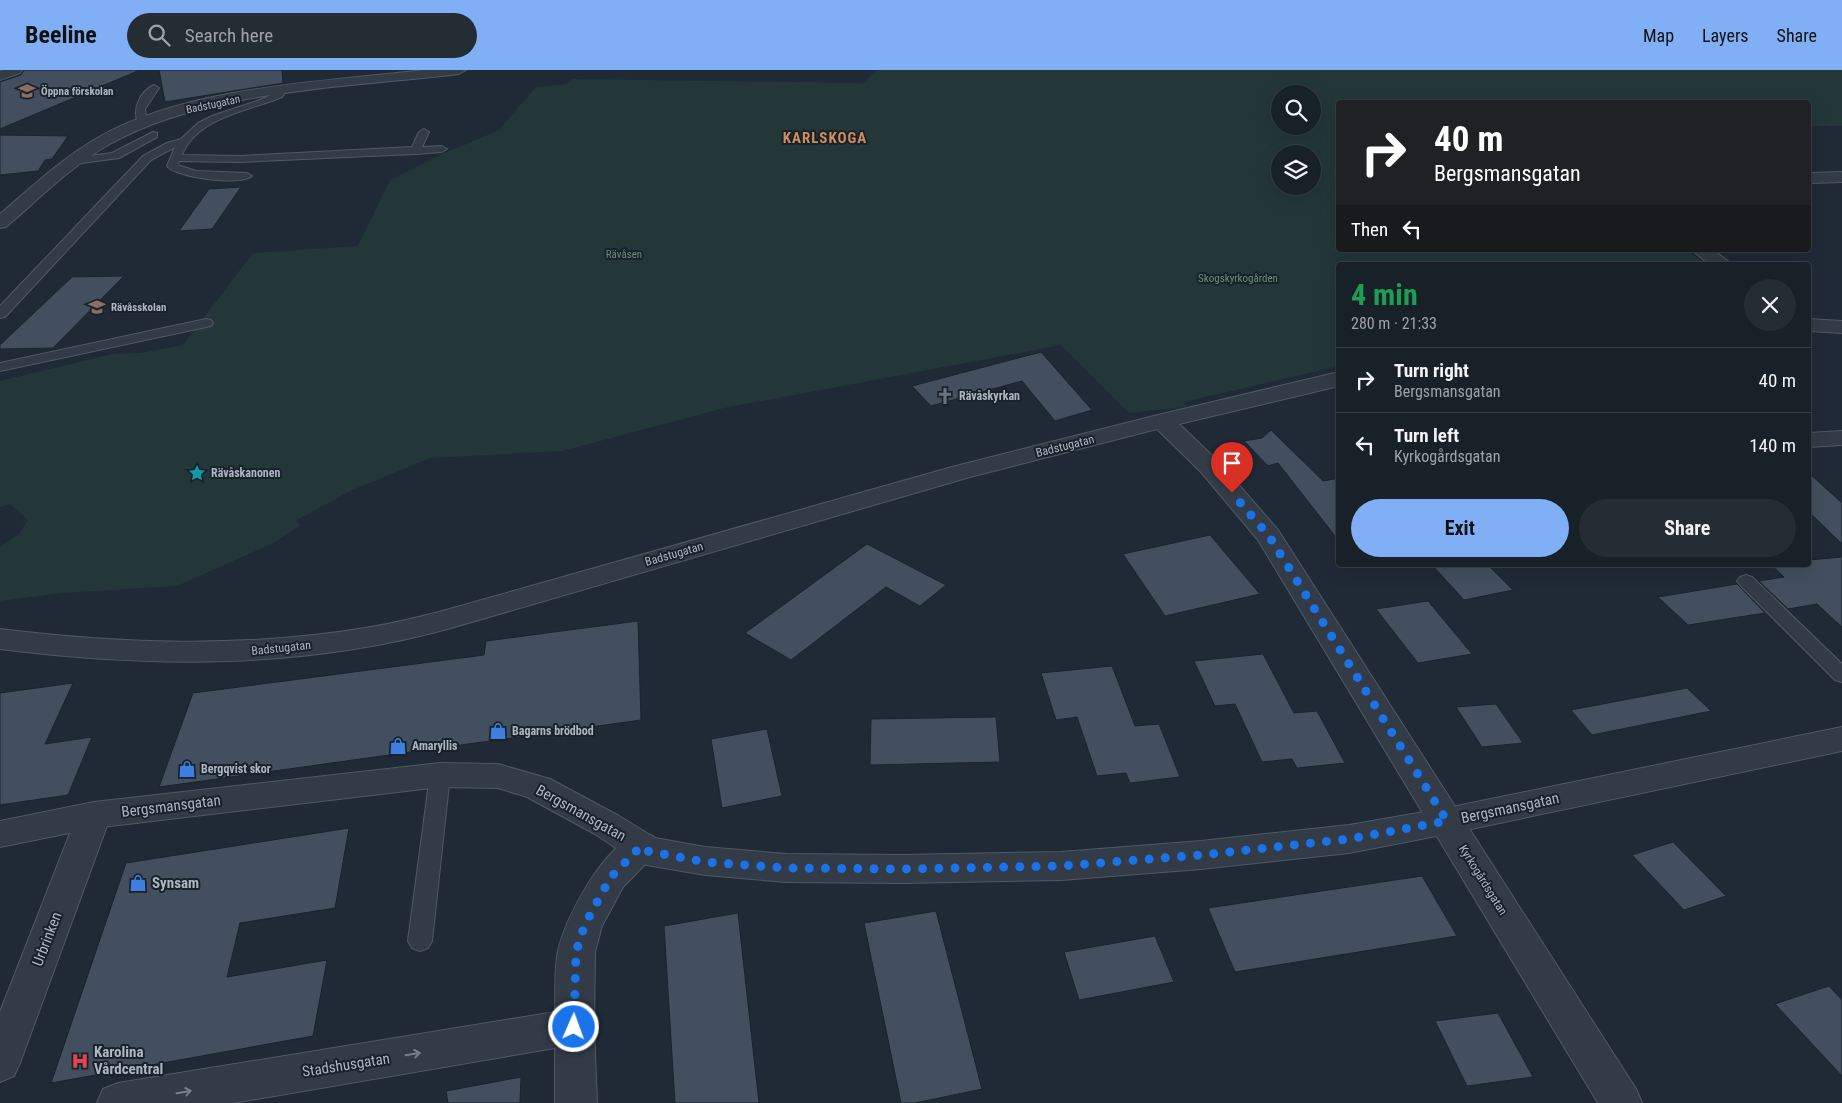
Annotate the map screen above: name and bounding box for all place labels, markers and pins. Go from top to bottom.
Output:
school or university icon: Öppna förskolan [17,81,37,101]
place label: Öppna förskolan [41,84,113,98]
school or university icon: Rävåsskolan [87,297,107,317]
place label: Rävåsskolan [111,301,166,314]
church icon: Rävåskyrkan [935,386,955,406]
place label: Rävåskyrkan [959,389,1020,403]
pin [1211,442,1253,493]
place icon: Rävåskanonen [187,463,207,483]
place label: Rävåskanonen [211,466,281,480]
shop icon: Bagarns brödbod [488,721,508,741]
place label: Bagarns brödbod [512,724,594,738]
shop icon: Amaryllis [388,736,408,756]
place label: Amaryllis [412,739,458,753]
shop icon: Bergqvist skor [177,759,197,779]
place label: Bergqvist skor [201,762,271,776]
shop icon: Synsam [128,873,148,893]
place label: Synsam [152,874,199,892]
place label: Karolina Vårdcentral [94,1043,163,1078]
hospital icon: Karolina Vårdcentral [70,1051,90,1071]

